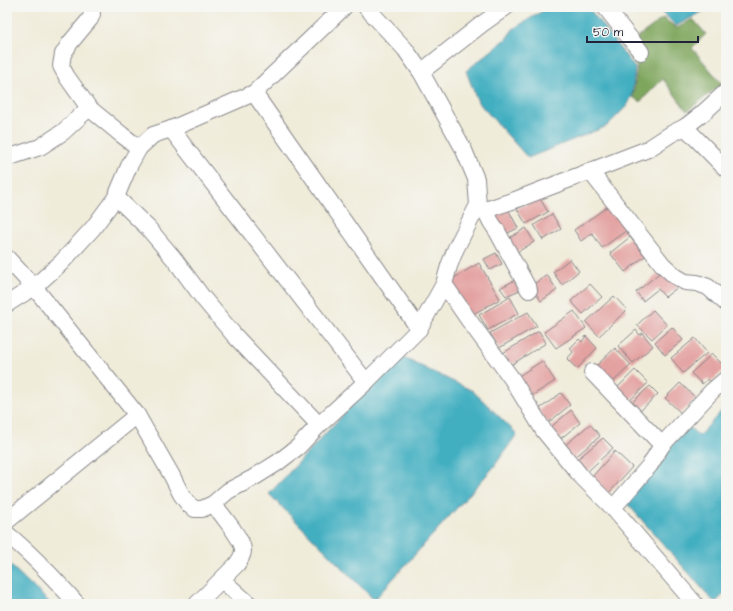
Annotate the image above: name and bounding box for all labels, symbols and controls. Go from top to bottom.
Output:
scale bar [587,18,698,44]
text: 50 m [593,24,624,41]

